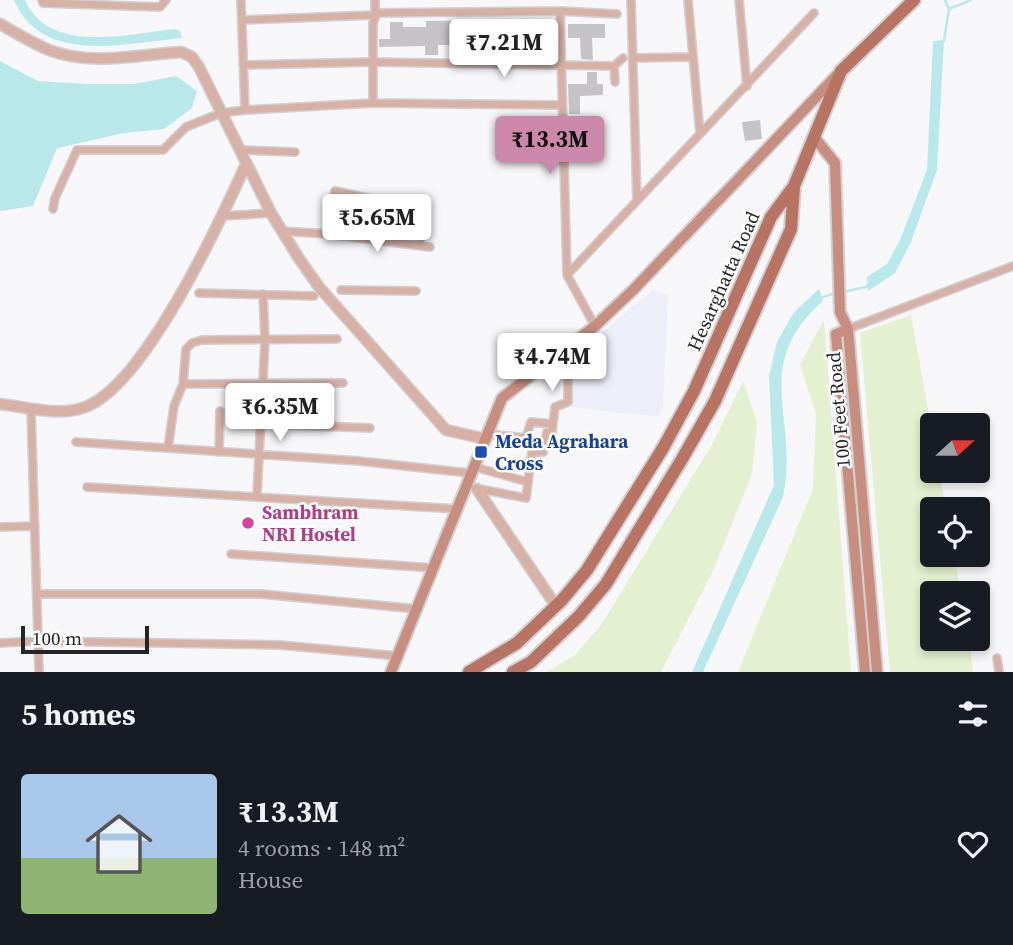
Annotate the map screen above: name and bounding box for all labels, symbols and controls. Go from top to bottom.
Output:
pin: ₹7.21M [447,20,561,79]
text: ₹7.21M [465,26,543,58]
pin: ₹13.3M [493,116,607,176]
text: ₹13.3M [511,123,589,155]
pin: ₹5.65M [320,194,434,254]
text: ₹5.65M [338,201,416,233]
street label: Hesarghatta Road [681,207,766,355]
pin: ₹4.74M [495,334,609,393]
text: ₹4.74M [513,340,591,372]
street label: 100 Feet Road [820,351,856,469]
pin: ₹6.35M [223,384,337,443]
text: ₹6.35M [241,390,319,422]
north arrow [920,413,990,483]
map controls [920,413,990,651]
place label: Meda Agrahara Cross [495,428,629,476]
marker: Meda Agrahara Cross [473,444,489,460]
button: locate [920,497,990,567]
place label: Sambhram NRI Hostel [262,499,359,547]
marker: Sambhram NRI Hostel [240,515,256,531]
button: layers [920,581,990,651]
scale bar [21,623,149,655]
text: 100 m [32,625,82,651]
text: 5 homes [21,694,136,735]
icon: filters [954,695,992,733]
text: ₹13.3M [238,791,339,832]
icon: home [77,802,161,886]
icon: heart [954,825,992,863]
text: 4 rooms · 148 m² [238,832,405,864]
text: House [238,864,303,896]

